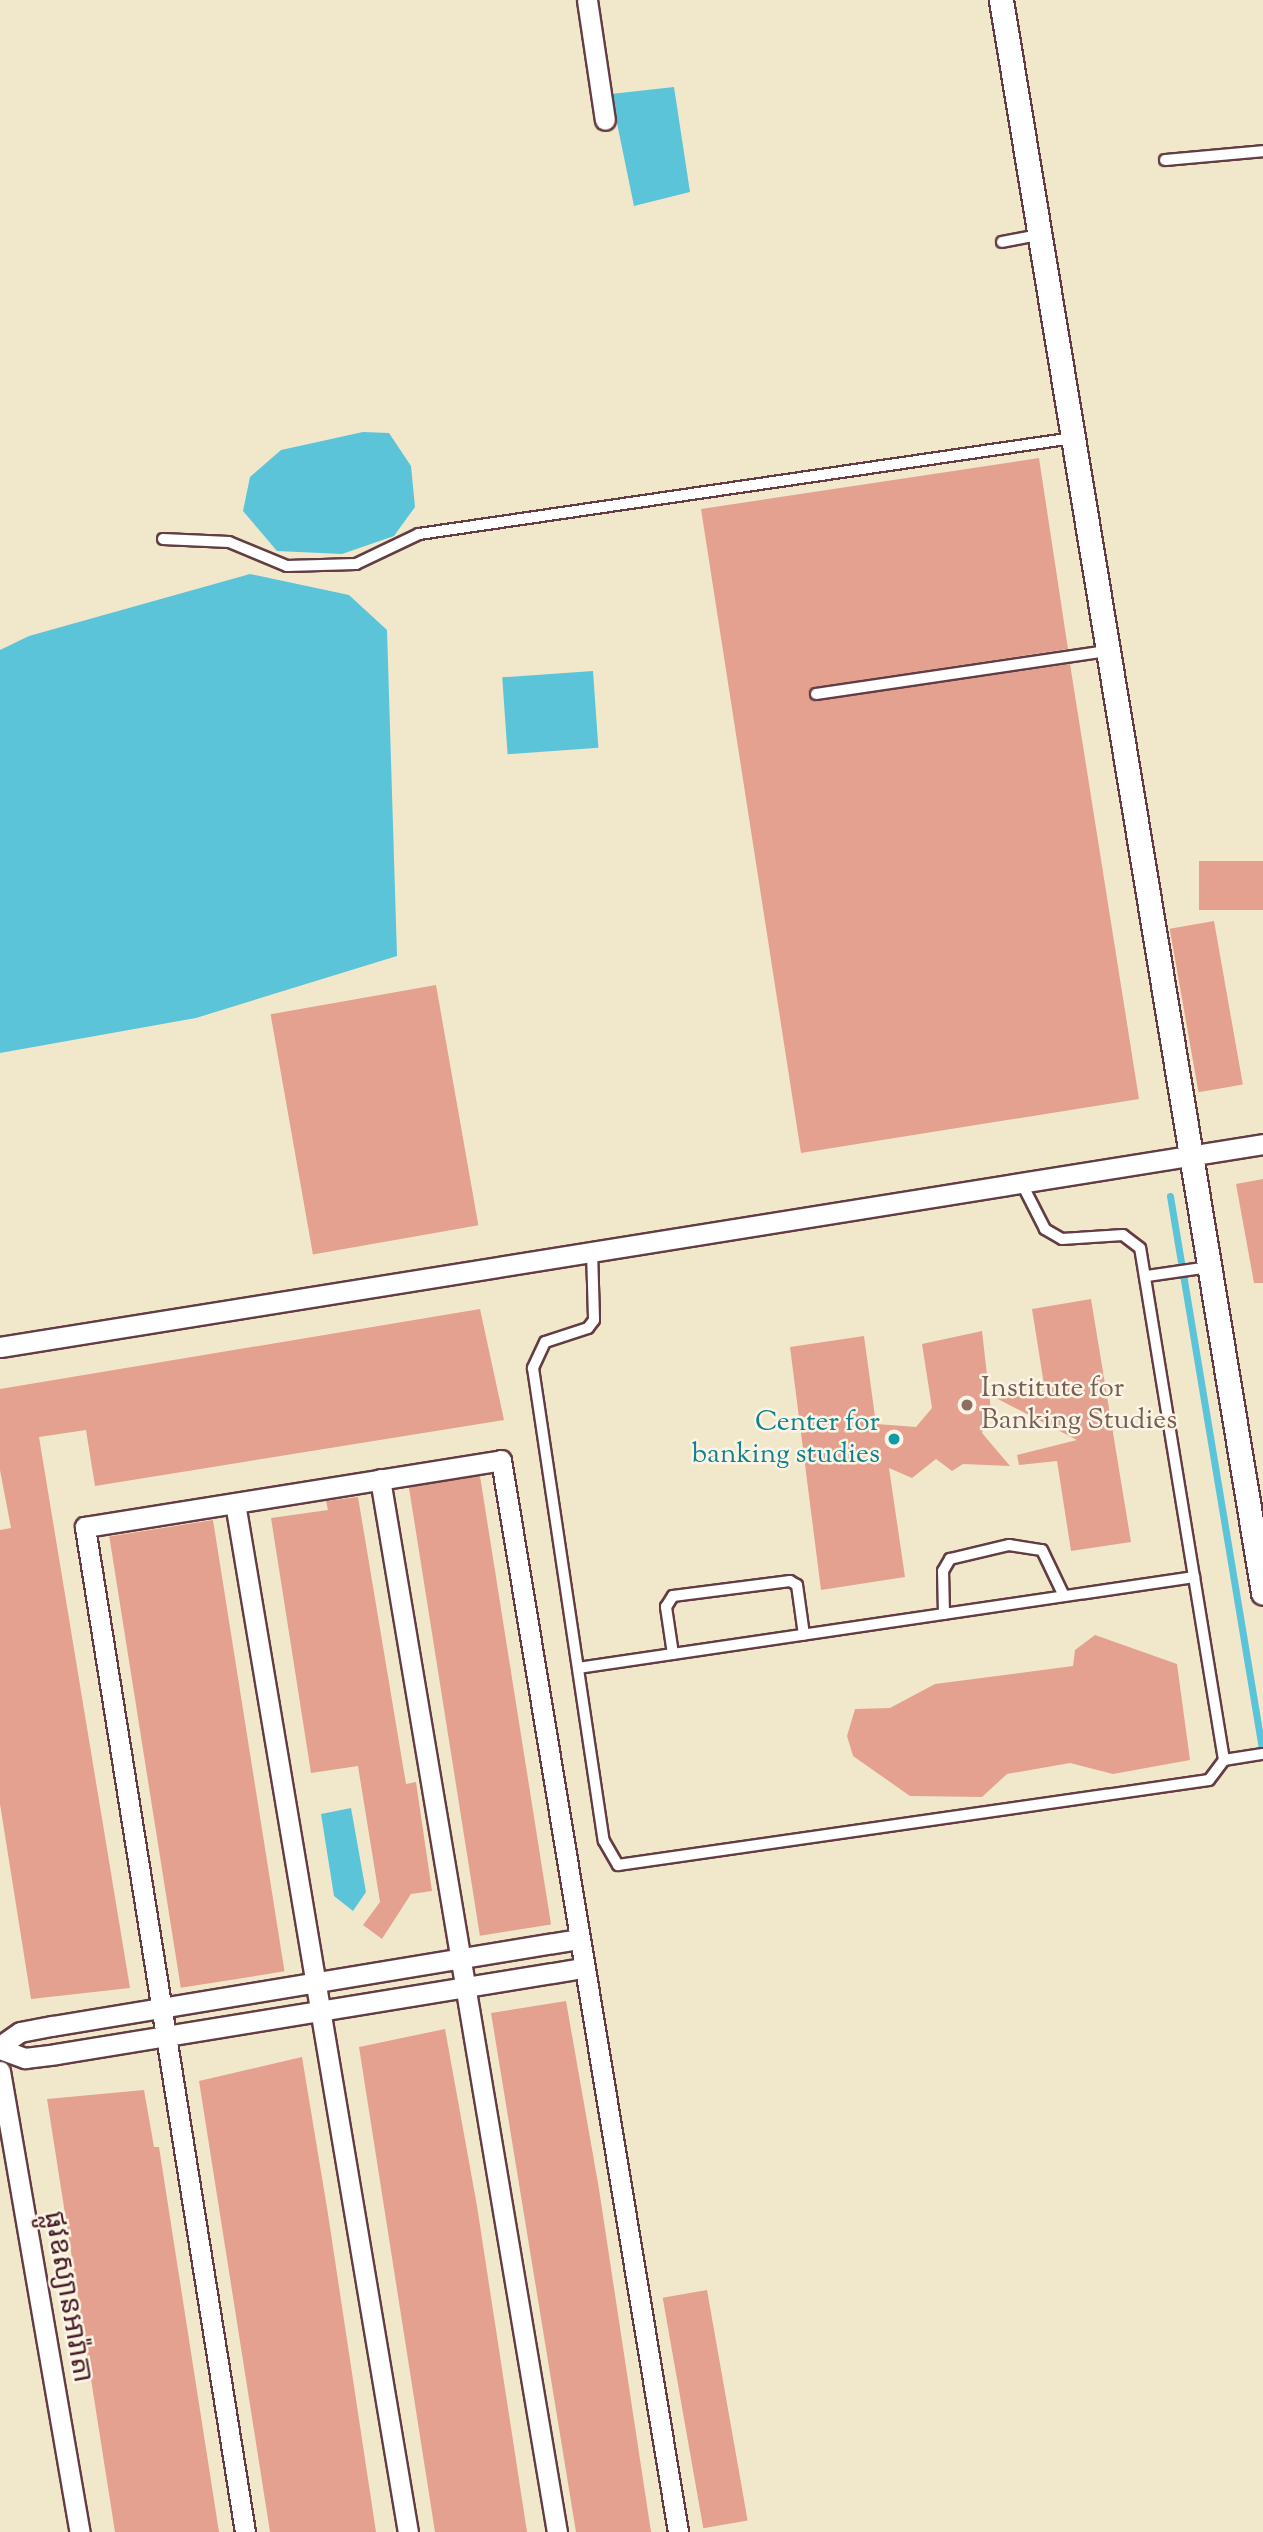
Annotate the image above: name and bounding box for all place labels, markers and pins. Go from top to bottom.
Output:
place label: Institute for Banking Studies [981,1372,1177,1438]
marker: Institute for Banking Studies [959,1397,975,1413]
place label: Center for banking studies [692,1406,880,1472]
marker: Center for banking studies [886,1431,902,1447]

